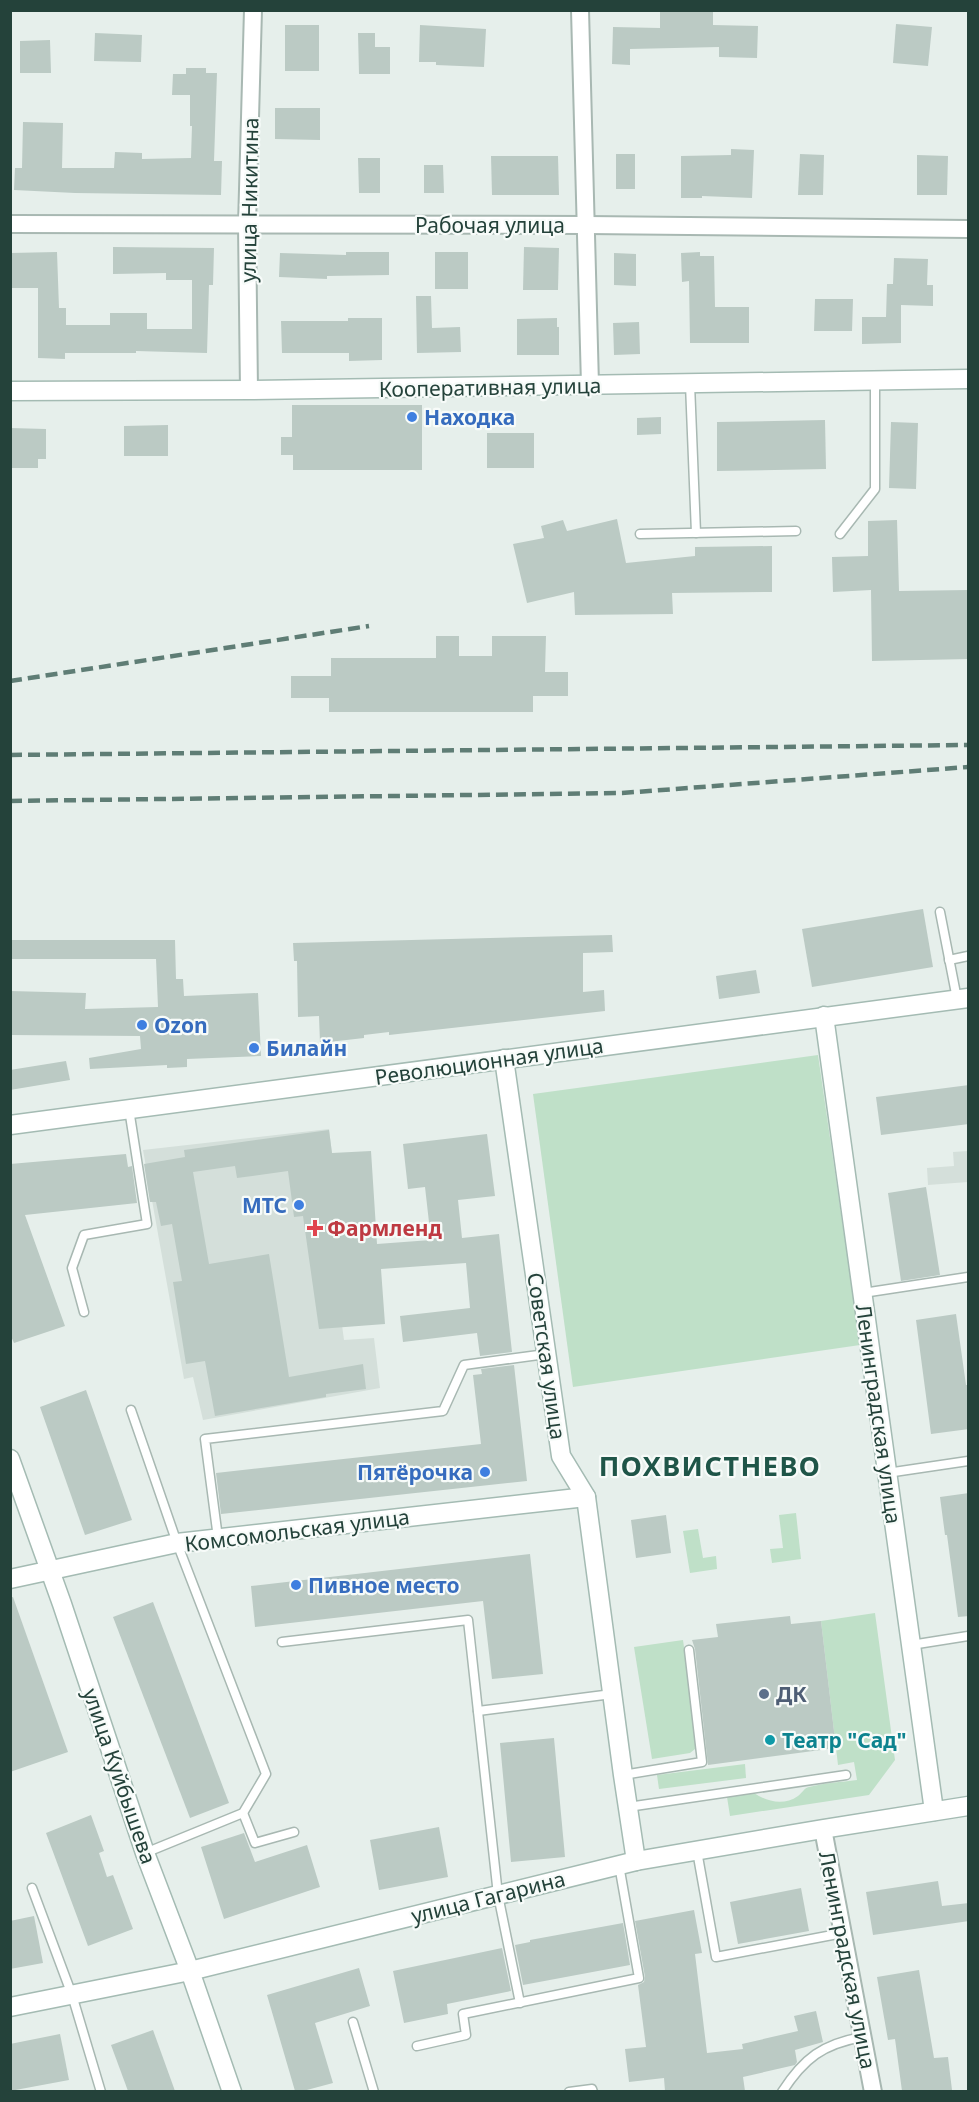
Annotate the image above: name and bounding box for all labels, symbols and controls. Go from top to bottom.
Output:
street label: улица Никитина [234,117,264,283]
street label: Рабочая улица [415,211,565,239]
street label: Кооперативная улица [379,371,601,403]
place label: Находка [424,403,515,431]
marker: Находка [405,410,419,424]
place label: Ozon [154,1011,208,1039]
marker: Ozon [135,1018,149,1032]
street label: Революционная улица [373,1031,605,1091]
place label: Билайн [266,1034,347,1062]
marker: Билайн [247,1041,261,1055]
place label: МТС [242,1191,287,1219]
marker: МТС [292,1198,306,1212]
place label: Фармленд [327,1214,442,1242]
marker: Фармленд [308,1221,322,1235]
street label: Советская улица [521,1271,573,1441]
street label: Ленинградская улица [850,1302,908,1526]
district label: ПОХВИСТНЕВО [599,1447,821,1484]
place label: Пятёрочка [357,1458,473,1486]
marker: Пятёрочка [478,1465,492,1479]
street label: Комсомольская улица [183,1502,411,1558]
place label: Пивное место [308,1571,460,1599]
marker: Пивное место [289,1578,303,1592]
place label: ДК [776,1680,807,1708]
street label: улица Куйбышева [77,1684,163,1868]
marker: ДК [757,1687,771,1701]
place label: Театр "Сад" [782,1726,907,1754]
marker: Театр "Сад" [763,1733,777,1747]
street label: Ленинградская улица [813,1849,883,2071]
street label: улица Гагарина [408,1864,568,1930]

